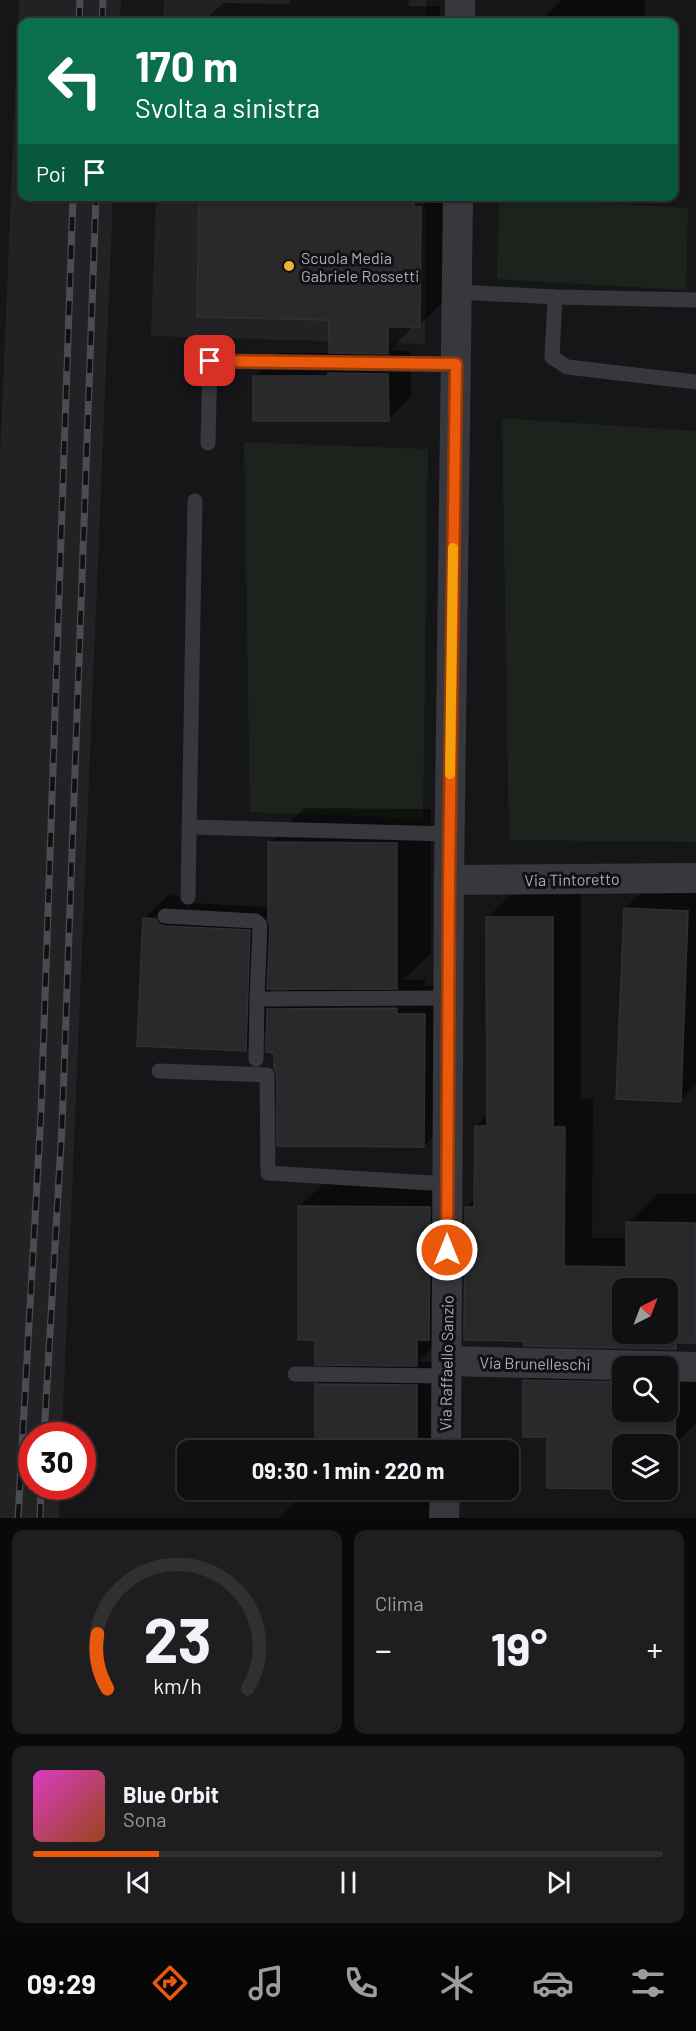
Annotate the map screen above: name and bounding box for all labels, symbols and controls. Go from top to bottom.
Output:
text: 170 m [135,40,238,90]
icon: left [36,42,114,120]
text: Svolta a sinistra [135,91,320,123]
icon: arrive [78,156,111,189]
text: Poi [36,160,66,186]
place label: Scuola Media Gabriele Rossetti [301,248,419,285]
marker: Scuola Media Gabriele Rossetti [282,259,296,273]
pin [184,335,235,386]
icon: arrive [193,344,226,377]
street label: Via Tintoretto [524,869,620,889]
position arrow [415,1218,479,1282]
north arrow [612,1278,678,1344]
map controls [612,1278,678,1500]
street label: Via Raffaello Sanzio [435,1295,457,1431]
street label: Via Brunelleschi [479,1353,591,1373]
button: search [612,1356,678,1422]
speed limit sign: 30 [18,1422,96,1500]
button: layers [612,1434,678,1500]
text: 09:30 · 1 min · 220 m [252,1457,444,1483]
text: Clima [375,1591,424,1615]
text: 23 [143,1601,211,1675]
text: 19° [491,1621,547,1675]
text: − [375,1629,392,1669]
text: + [647,1629,663,1669]
text: km/h [153,1673,201,1698]
text: Blue Orbit [123,1781,219,1807]
text: Sona [123,1807,167,1831]
icon: previous [122,1866,155,1899]
icon: pause [332,1866,365,1899]
icon: next [542,1866,575,1899]
icon: directions [149,1962,191,2004]
icon: music [245,1962,287,2004]
icon: phone [340,1962,382,2004]
icon: climate [436,1962,478,2004]
icon: car [532,1962,574,2004]
icon: filters [627,1962,669,2004]
text: 09:29 [27,1967,96,1999]

